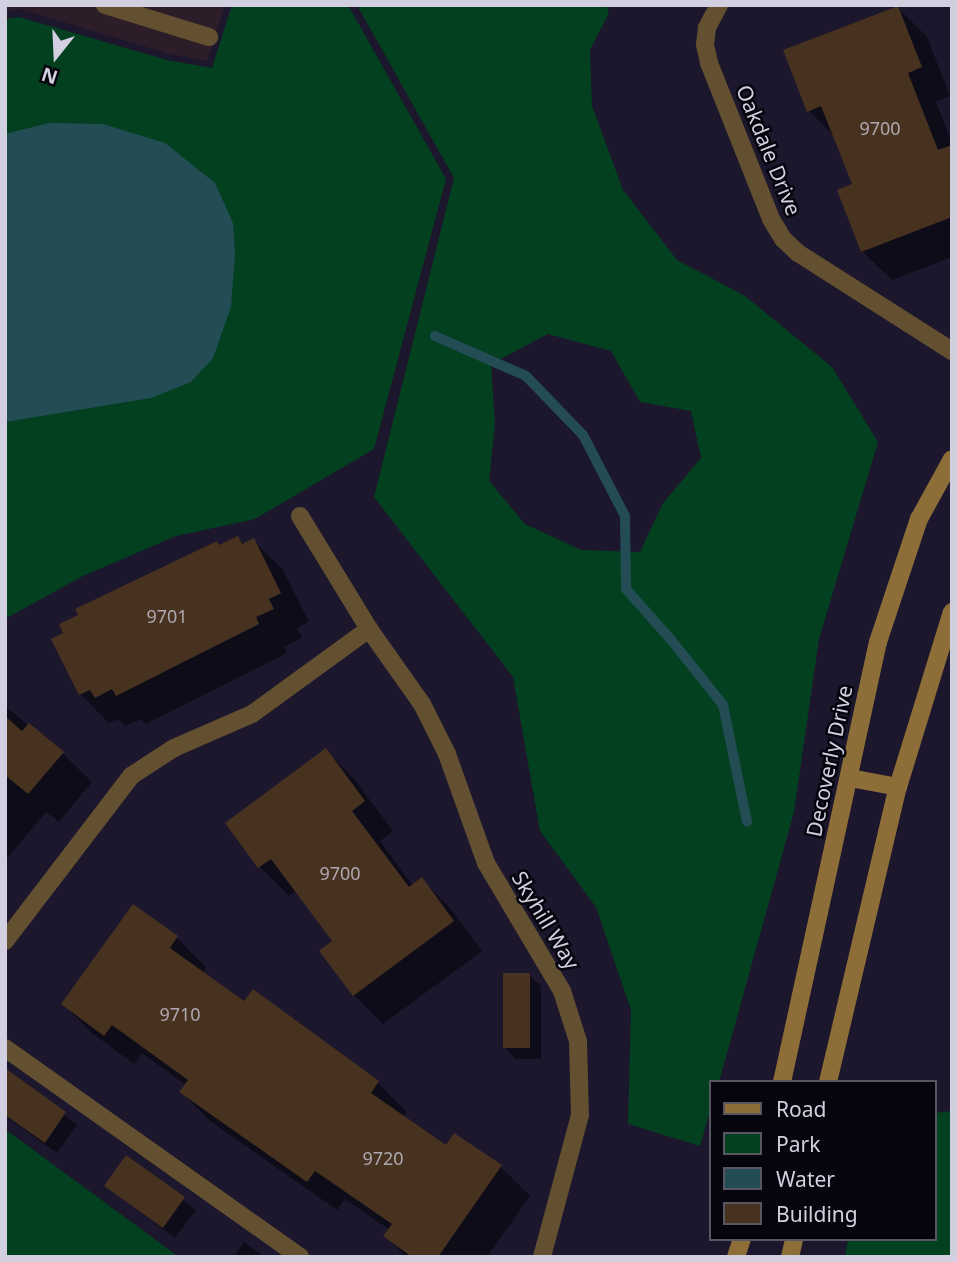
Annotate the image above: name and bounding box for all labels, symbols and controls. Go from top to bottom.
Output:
north arrow [21,21,91,91]
text: N [38,61,61,91]
street label: Oakdale Drive [731,81,807,219]
house number: 9700 [859,117,901,139]
house number: 9701 [146,605,188,627]
street label: Decoverly Drive [801,683,857,839]
house number: 9700 [319,862,361,884]
street label: Skyhill Way [507,866,585,974]
house number: 9710 [159,1003,201,1025]
legend [708,1080,936,1241]
text: Road [776,1095,826,1123]
text: Park [776,1130,820,1158]
house number: 9720 [362,1147,404,1169]
text: Water [776,1165,835,1193]
text: Building [776,1200,858,1228]

